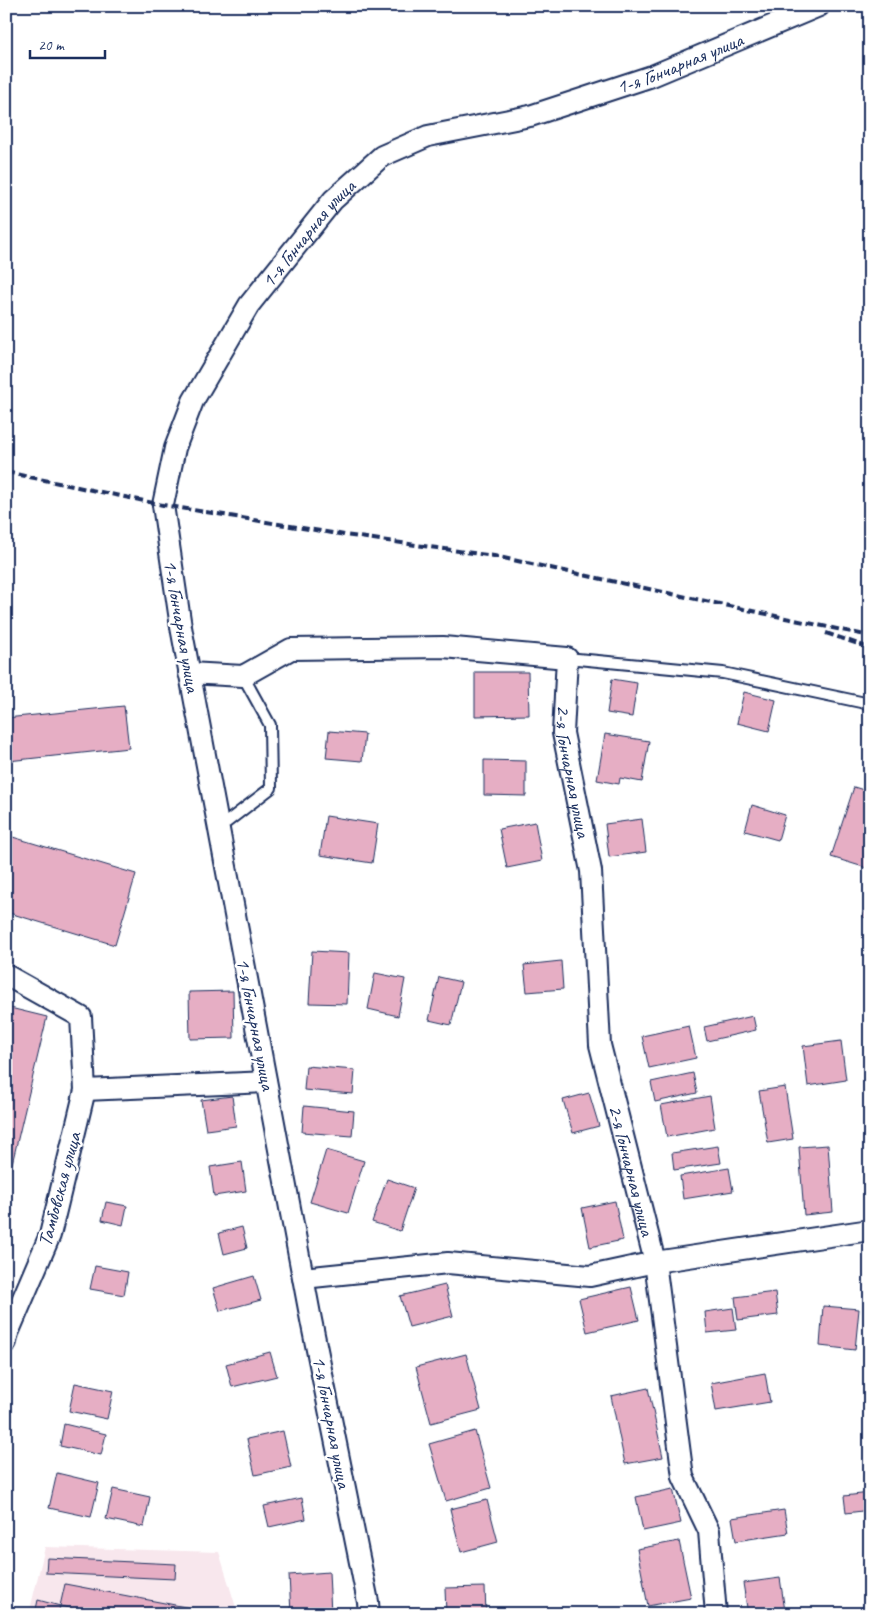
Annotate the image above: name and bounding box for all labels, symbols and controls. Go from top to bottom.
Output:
street label: 1-я Гончарная улица [613,27,749,100]
scale bar [30,28,105,60]
text: 20 m [38,36,65,55]
street label: 1-я Гончарная улица [256,173,362,293]
street label: 1-я Гончарная улица [158,558,206,696]
street label: 2-я Гончарная улица [550,705,596,842]
street label: 1-я Гончарная улица [230,956,281,1094]
street label: 2-я Гончарная улица [603,1102,660,1240]
street label: Тамбовская улица [32,1128,87,1249]
street label: 1-я Гончарная улица [306,1354,357,1492]

